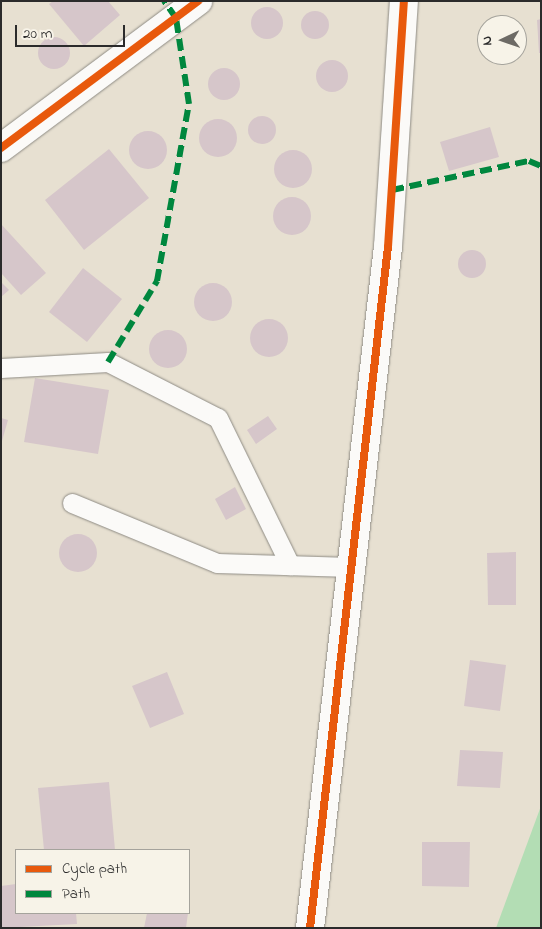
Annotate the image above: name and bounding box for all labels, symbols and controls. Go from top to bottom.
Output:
scale bar [18,15,128,47]
north arrow [477,15,527,65]
text: 20 m [23,23,52,45]
text: N [477,35,498,46]
legend [15,849,190,914]
text: Cycle path [62,858,127,880]
text: Path [62,883,90,905]

